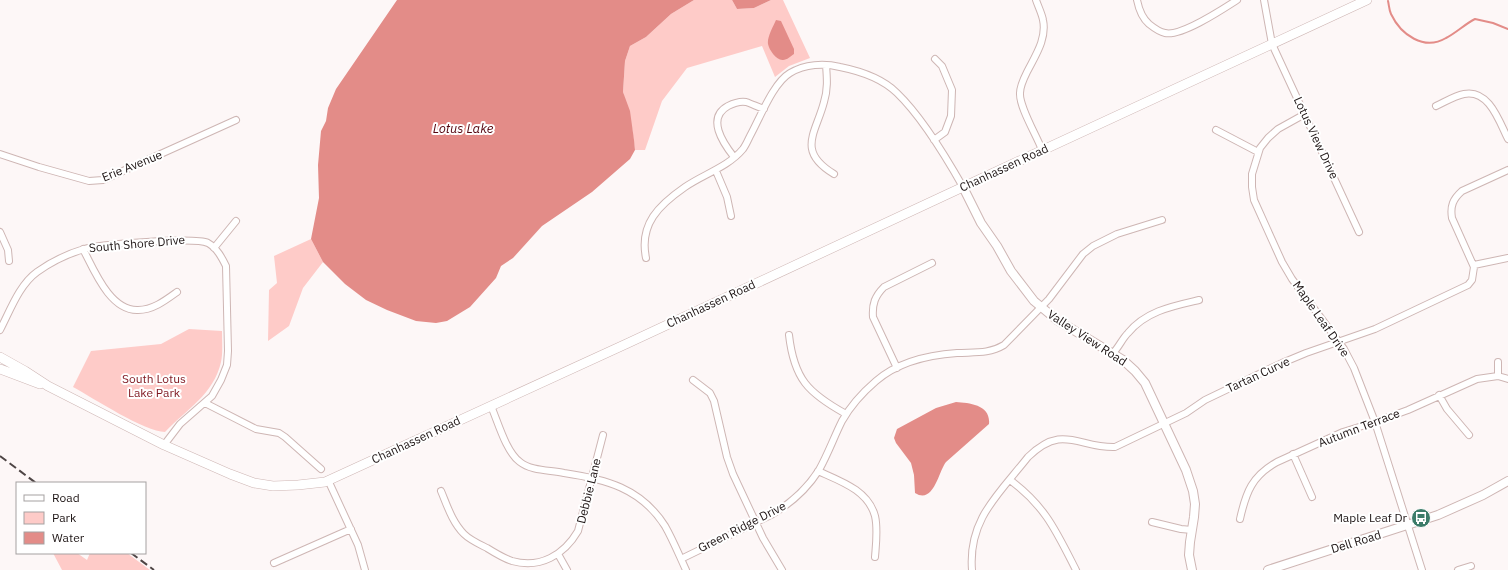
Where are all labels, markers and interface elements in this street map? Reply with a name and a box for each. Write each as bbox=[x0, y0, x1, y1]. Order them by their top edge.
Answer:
street label: Lotus View Drive bbox=[1291, 94, 1342, 182]
water label: Lotus Lake bbox=[433, 120, 494, 137]
street label: Chanhassen Road bbox=[957, 140, 1051, 195]
street label: Erie Avenue bbox=[99, 146, 165, 184]
street label: South Shore Drive bbox=[88, 232, 186, 255]
street label: Chanhassen Road bbox=[664, 276, 758, 331]
street label: Maple Leaf Drive bbox=[1290, 278, 1353, 360]
street label: Valley View Road bbox=[1045, 306, 1130, 369]
street label: Tartan Curve bbox=[1224, 353, 1292, 396]
park label: South Lotus Lake Park bbox=[122, 371, 186, 400]
street label: Autumn Terrace bbox=[1316, 405, 1402, 450]
street label: Chanhassen Road bbox=[369, 412, 463, 467]
street label: Debbie Lane bbox=[573, 456, 604, 525]
legend bbox=[16, 482, 146, 554]
text: Road bbox=[52, 490, 80, 505]
street label: Green Ridge Drive bbox=[695, 498, 789, 555]
bus stop icon: Maple Leaf Dr bbox=[1410, 507, 1432, 529]
text: Park bbox=[52, 510, 77, 525]
place label: Maple Leaf Dr bbox=[1333, 510, 1408, 525]
street label: Dell Road bbox=[1329, 527, 1383, 556]
text: Water bbox=[52, 530, 85, 545]

